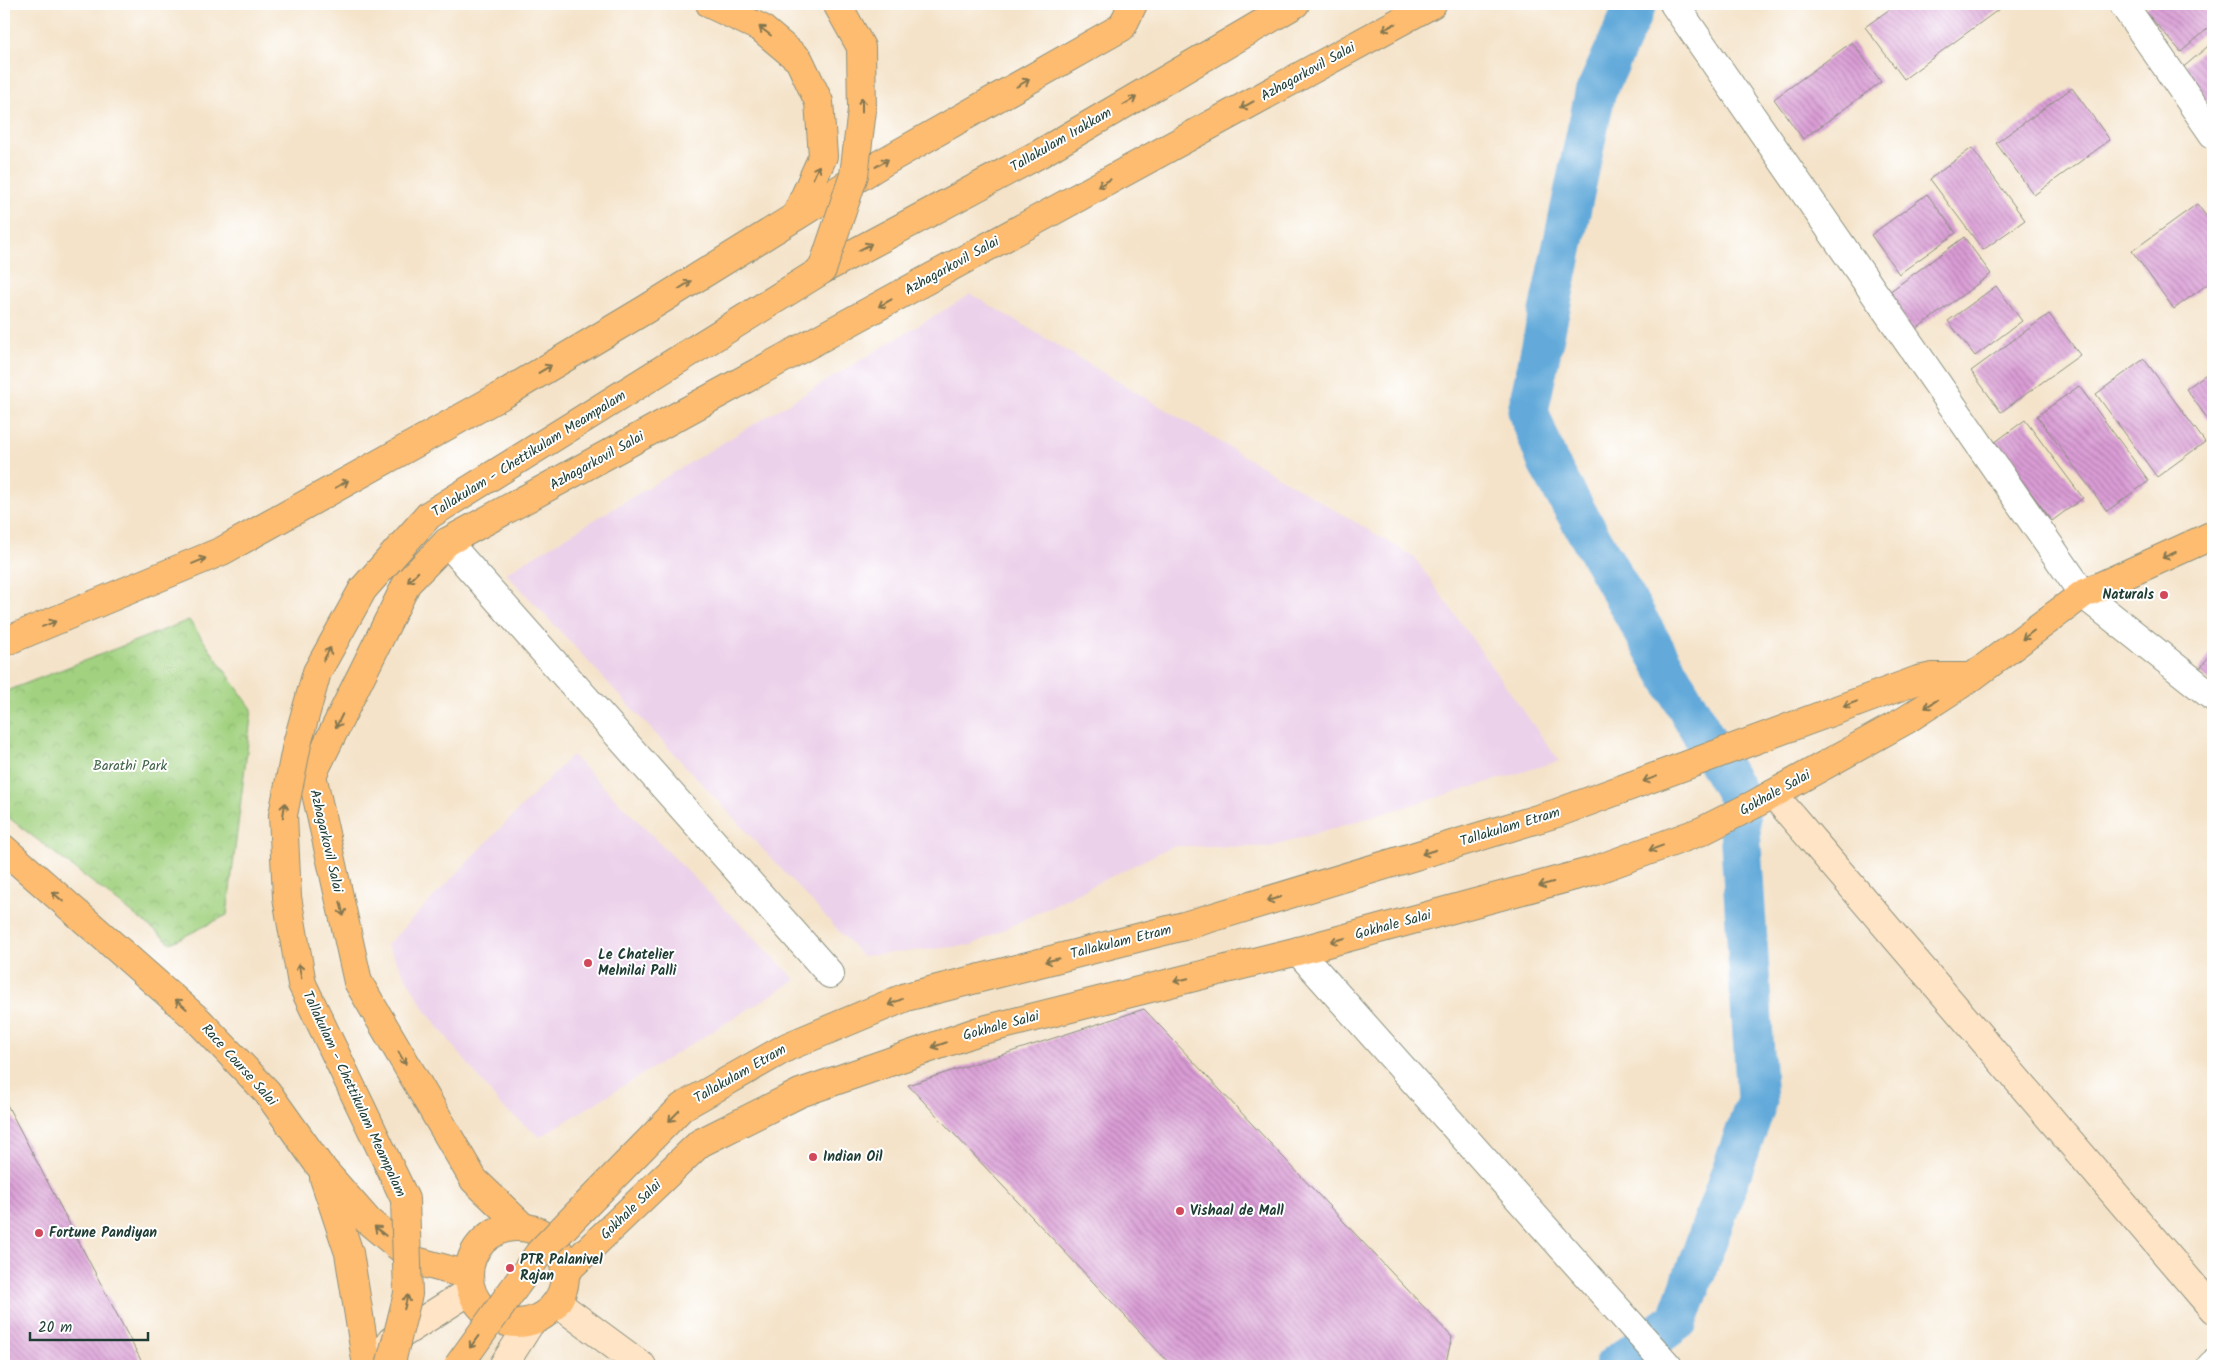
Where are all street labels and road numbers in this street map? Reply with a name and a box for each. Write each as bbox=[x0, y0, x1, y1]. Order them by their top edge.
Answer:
street label: Azhagarkovil Salai bbox=[1257, 37, 1360, 107]
street label: Tallakulam Irakkam bbox=[1006, 102, 1116, 178]
street label: Azhagarkovil Salai bbox=[901, 231, 1004, 301]
street label: Tallakulam - Chettikulam Meampalam bbox=[428, 385, 630, 523]
street label: Azhagarkovil Salai bbox=[546, 426, 649, 496]
street label: Gokhale Salai bbox=[1735, 764, 1815, 822]
street label: Azhagarkovil Salai bbox=[303, 787, 349, 895]
street label: Tallakulam Etram bbox=[1457, 801, 1563, 853]
street label: Gokhale Salai bbox=[1352, 904, 1434, 946]
street label: Tallakulam Etram bbox=[1068, 919, 1174, 965]
street label: Tallakulam - Chettikulam Meampalam bbox=[296, 987, 412, 1201]
street label: Gokhale Salai bbox=[960, 1005, 1042, 1047]
street label: Race Course Salai bbox=[196, 1019, 282, 1112]
street label: Tallakulam Etram bbox=[690, 1039, 790, 1109]
street label: Gokhale Salai bbox=[595, 1174, 667, 1245]

